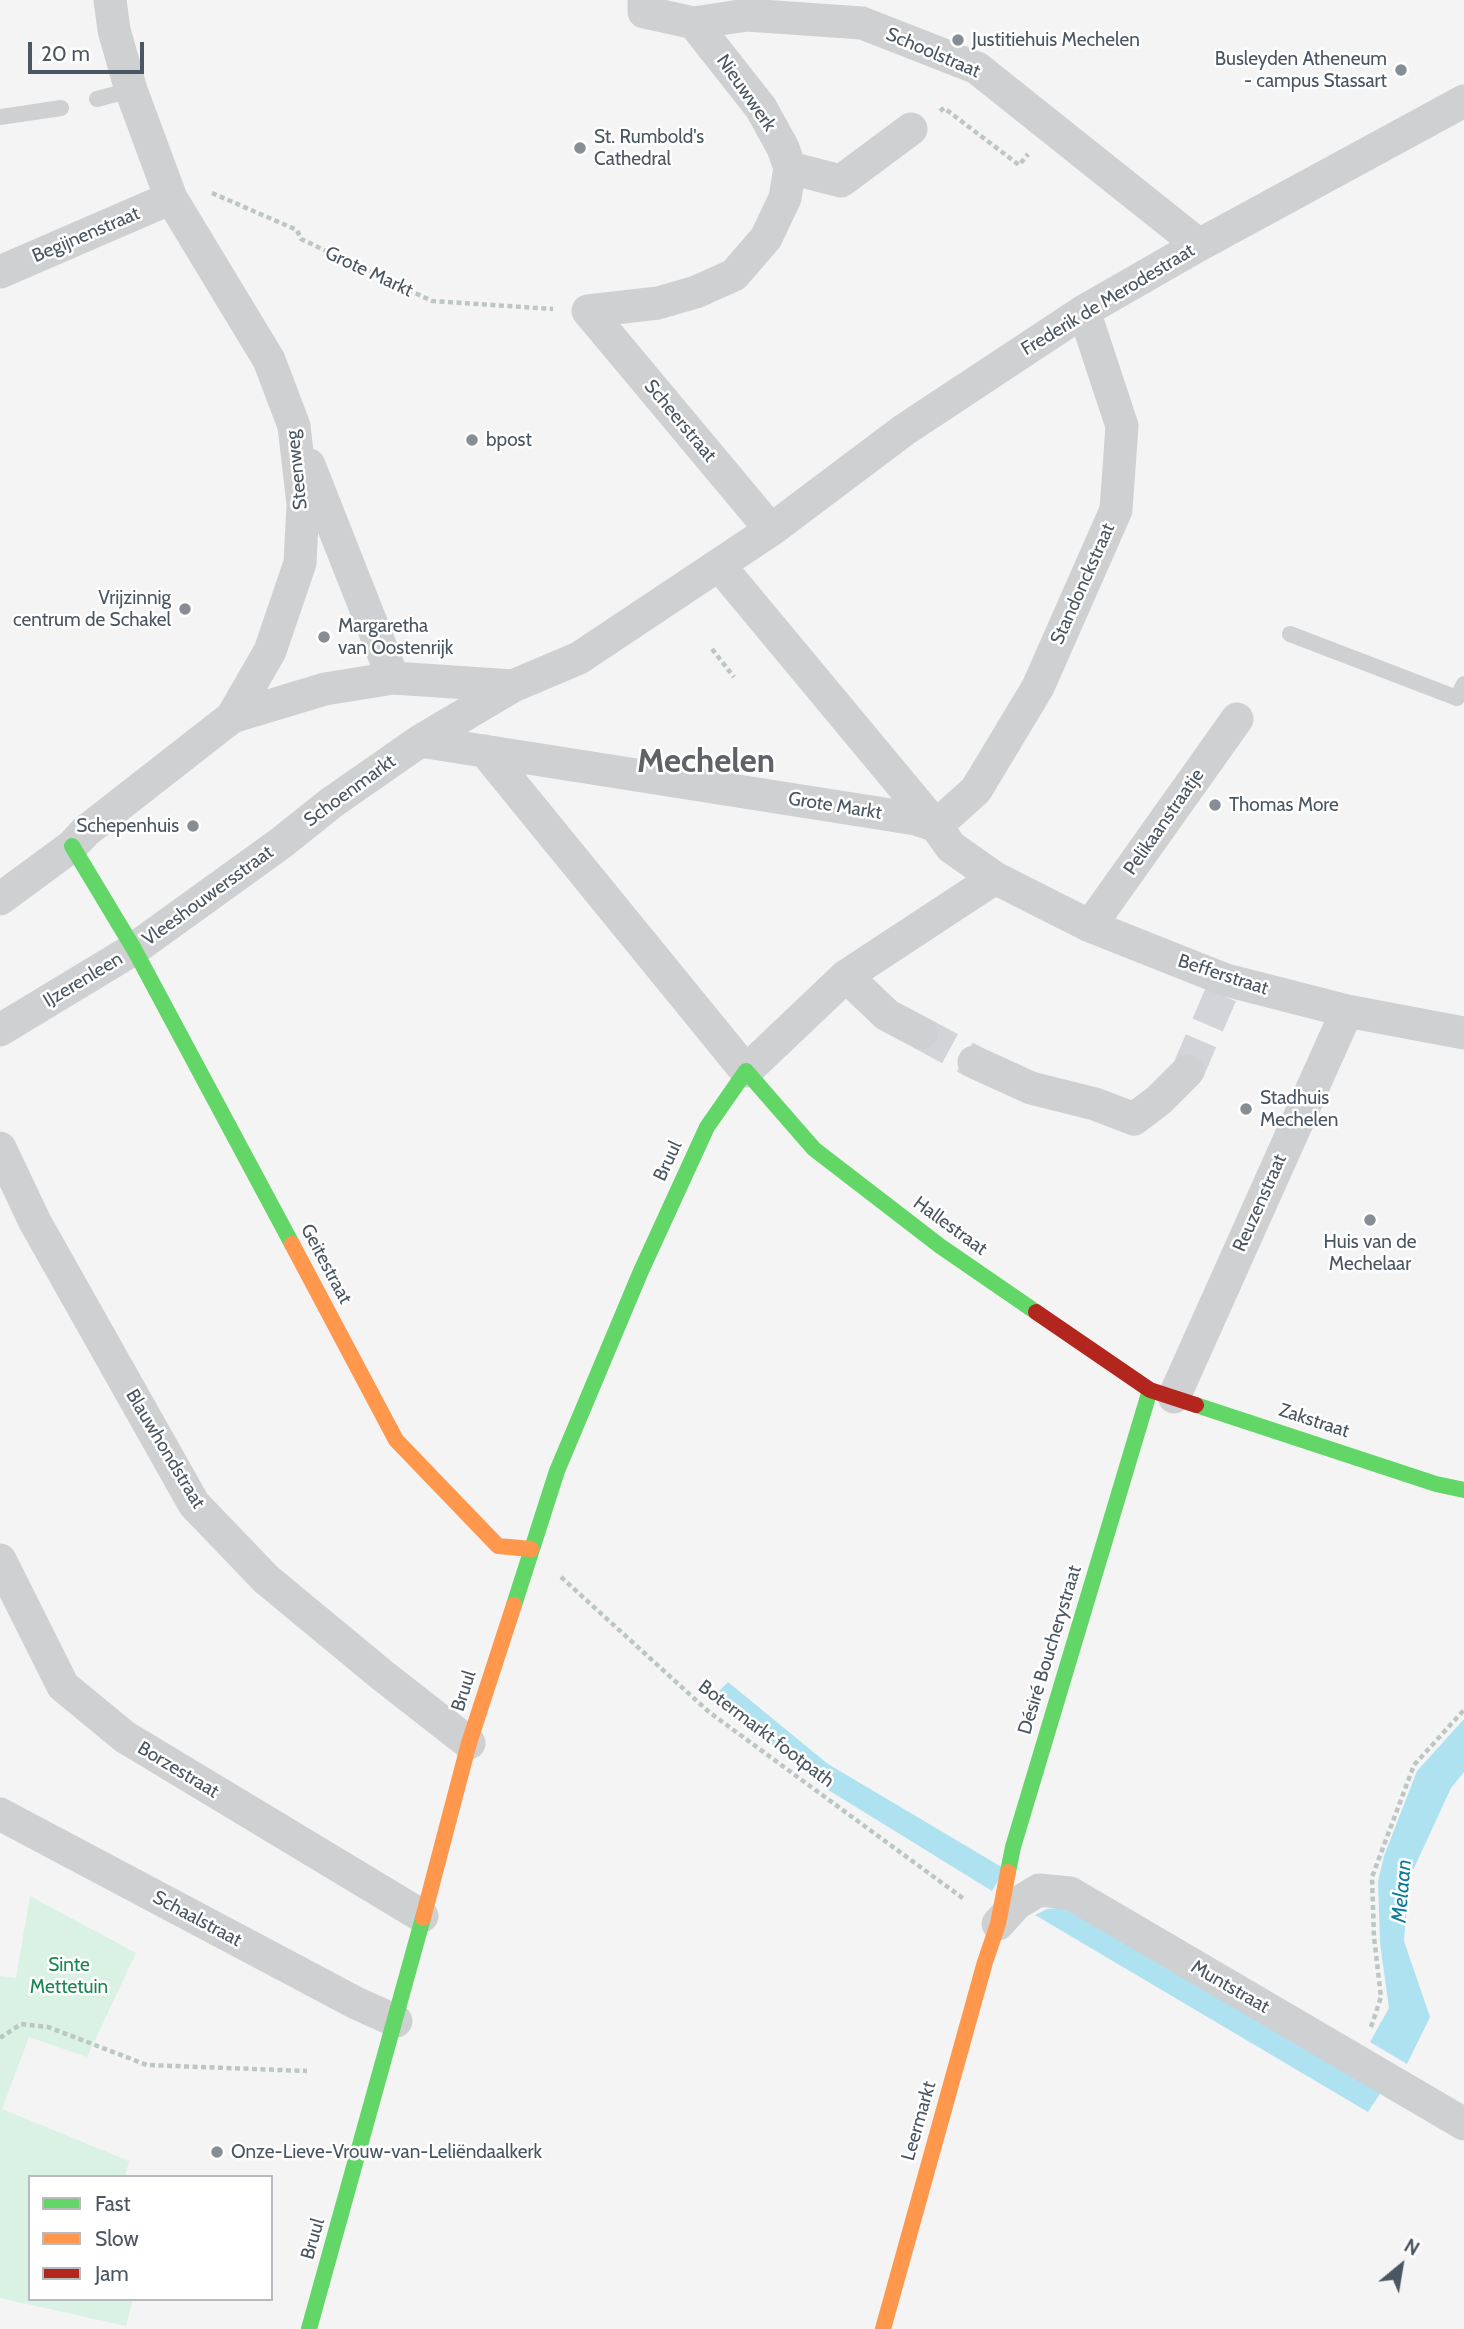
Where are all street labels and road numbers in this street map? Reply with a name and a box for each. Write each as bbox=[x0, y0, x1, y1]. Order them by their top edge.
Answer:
street label: Schoolstraat bbox=[883, 23, 983, 83]
street label: Nieuwwerk bbox=[711, 50, 781, 136]
street label: Begijnenstraat bbox=[29, 202, 143, 268]
street label: Frederik de Merodestraat bbox=[1017, 239, 1199, 361]
street label: Grote Markt bbox=[321, 242, 417, 302]
street label: Scheerstraat bbox=[639, 375, 721, 467]
street label: Steenweg bbox=[281, 429, 313, 511]
street label: Standonckstraat bbox=[1046, 520, 1120, 648]
street label: Schoenmarkt bbox=[300, 750, 400, 832]
street label: Pelikaanstraatje bbox=[1119, 764, 1209, 880]
street label: Grote Markt bbox=[787, 787, 883, 825]
street label: Vleeshouwersstraat bbox=[138, 841, 278, 951]
street label: IJzerenleen bbox=[39, 947, 127, 1013]
street label: Befferstraat bbox=[1175, 950, 1271, 1000]
street label: Bruul bbox=[649, 1137, 687, 1185]
street label: Reuzenstraat bbox=[1228, 1151, 1292, 1255]
street label: Hallestraat bbox=[909, 1192, 991, 1260]
street label: Geitestraat bbox=[295, 1220, 357, 1308]
street label: Blauwhondstraat bbox=[120, 1385, 210, 1513]
street label: Zakstraat bbox=[1276, 1399, 1352, 1443]
street label: Désiré Boucherystraat bbox=[1013, 1563, 1087, 1737]
street label: Bruul bbox=[447, 1668, 481, 1714]
street label: Botermarkt footpath bbox=[694, 1675, 838, 1793]
street label: Borzestraat bbox=[133, 1737, 223, 1803]
street label: Schaalstraat bbox=[149, 1886, 245, 1952]
street label: Muntstraat bbox=[1187, 1955, 1273, 2019]
street label: Leermarkt bbox=[897, 2079, 941, 2163]
street label: Bruul bbox=[296, 2216, 330, 2262]

